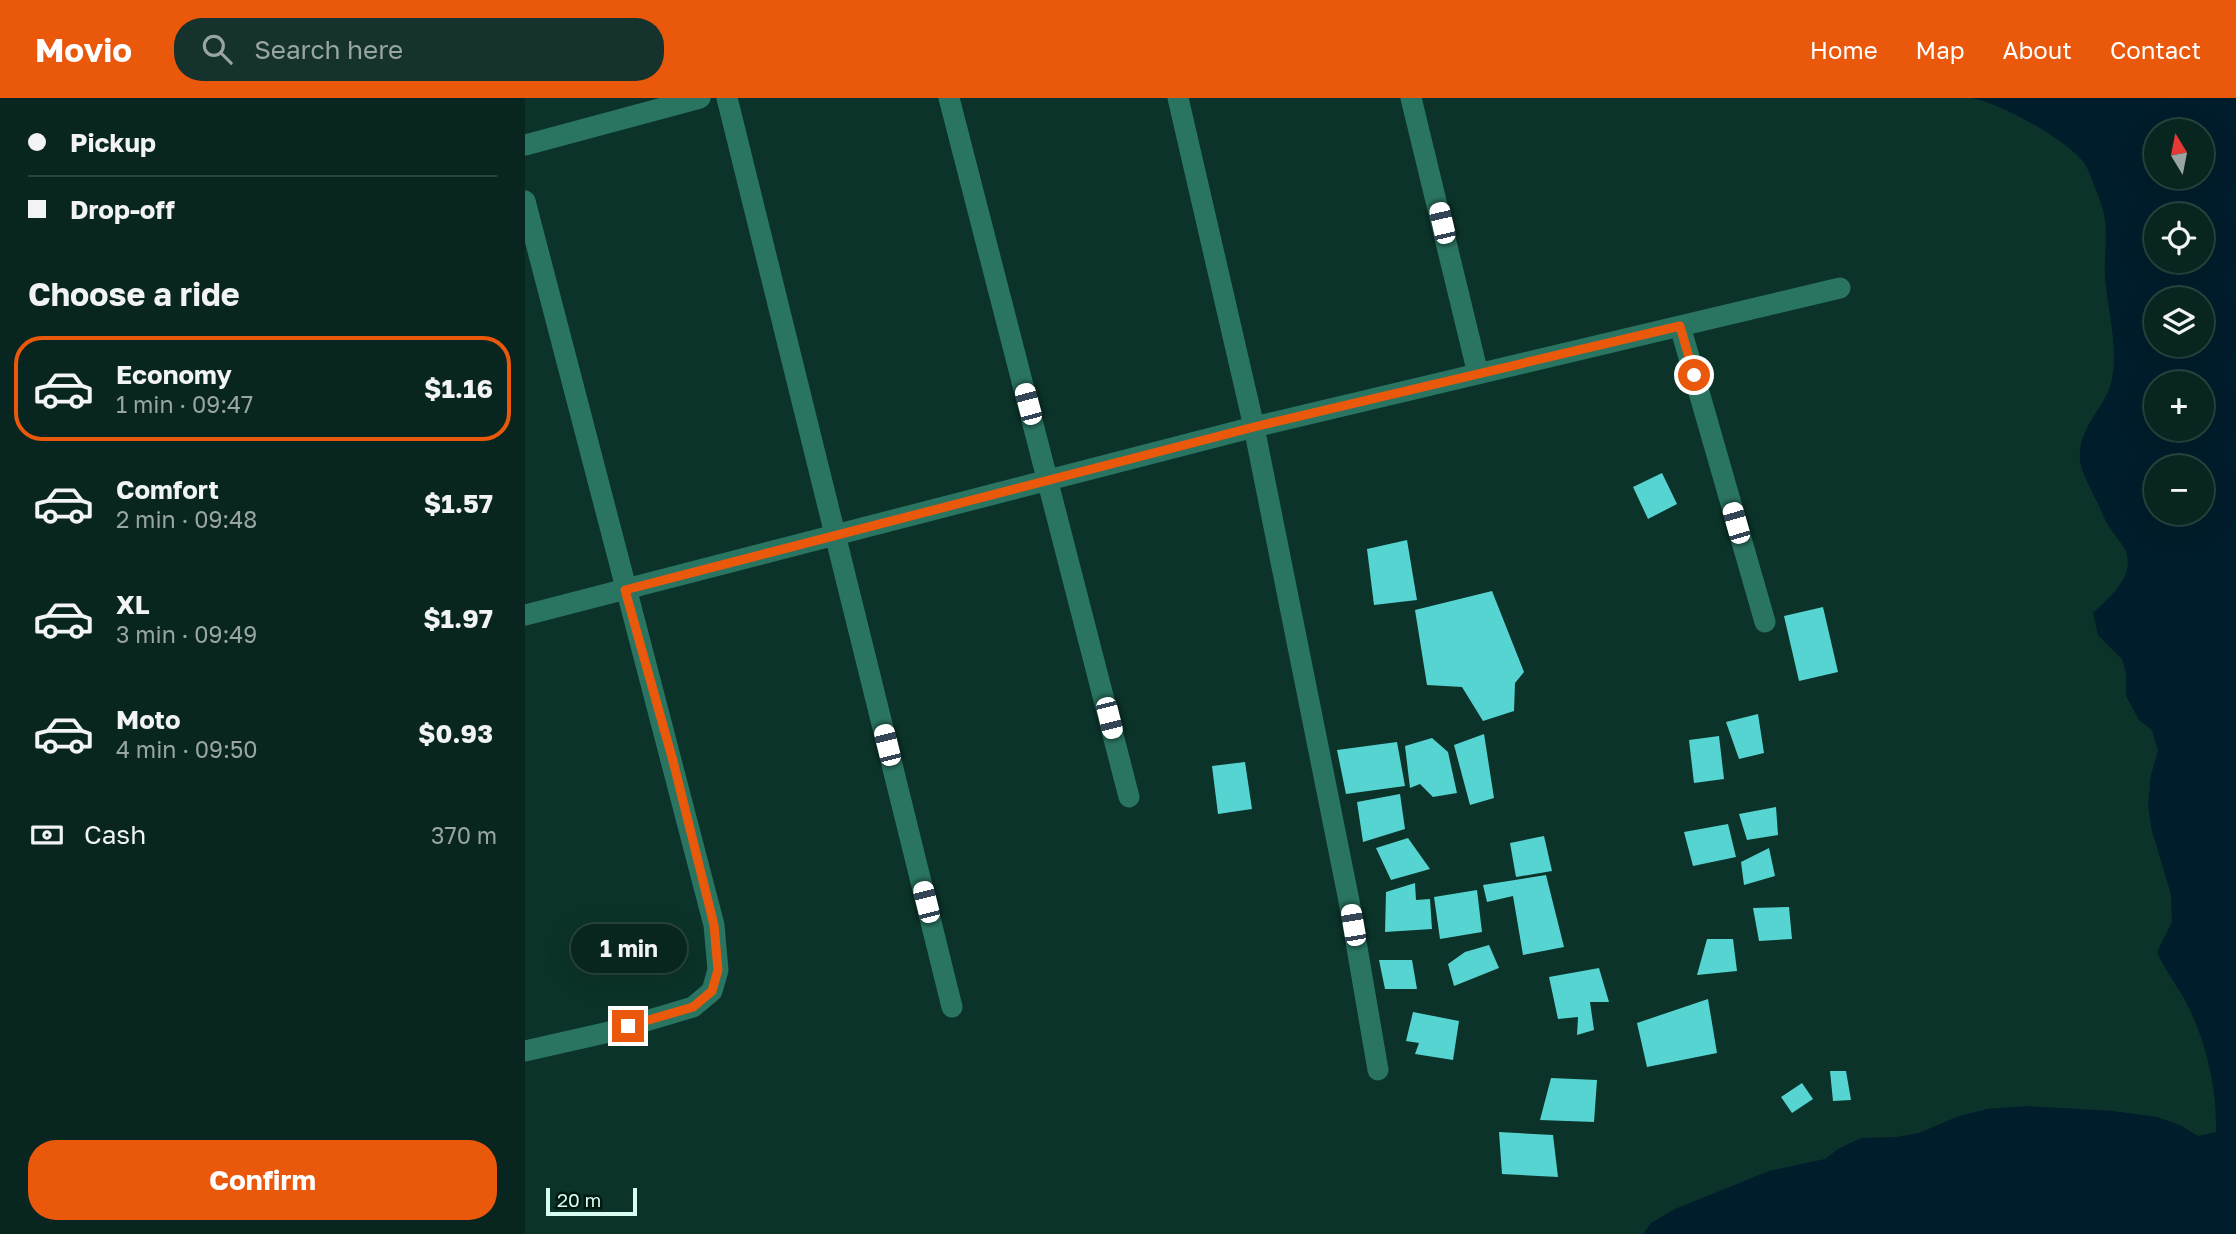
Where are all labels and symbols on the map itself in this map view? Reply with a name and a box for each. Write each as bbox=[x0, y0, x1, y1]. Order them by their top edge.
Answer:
north arrow bbox=[2144, 119, 2214, 189]
car bbox=[1428, 200, 1457, 246]
route start bbox=[1678, 359, 1710, 391]
car bbox=[1013, 381, 1044, 427]
car bbox=[1721, 500, 1752, 546]
car bbox=[1094, 695, 1125, 741]
car bbox=[872, 722, 903, 768]
car bbox=[911, 879, 942, 925]
car bbox=[1340, 902, 1367, 948]
callout: 1 min bbox=[570, 925, 686, 974]
route end bbox=[612, 1010, 644, 1042]
scale bar bbox=[546, 1185, 637, 1217]

